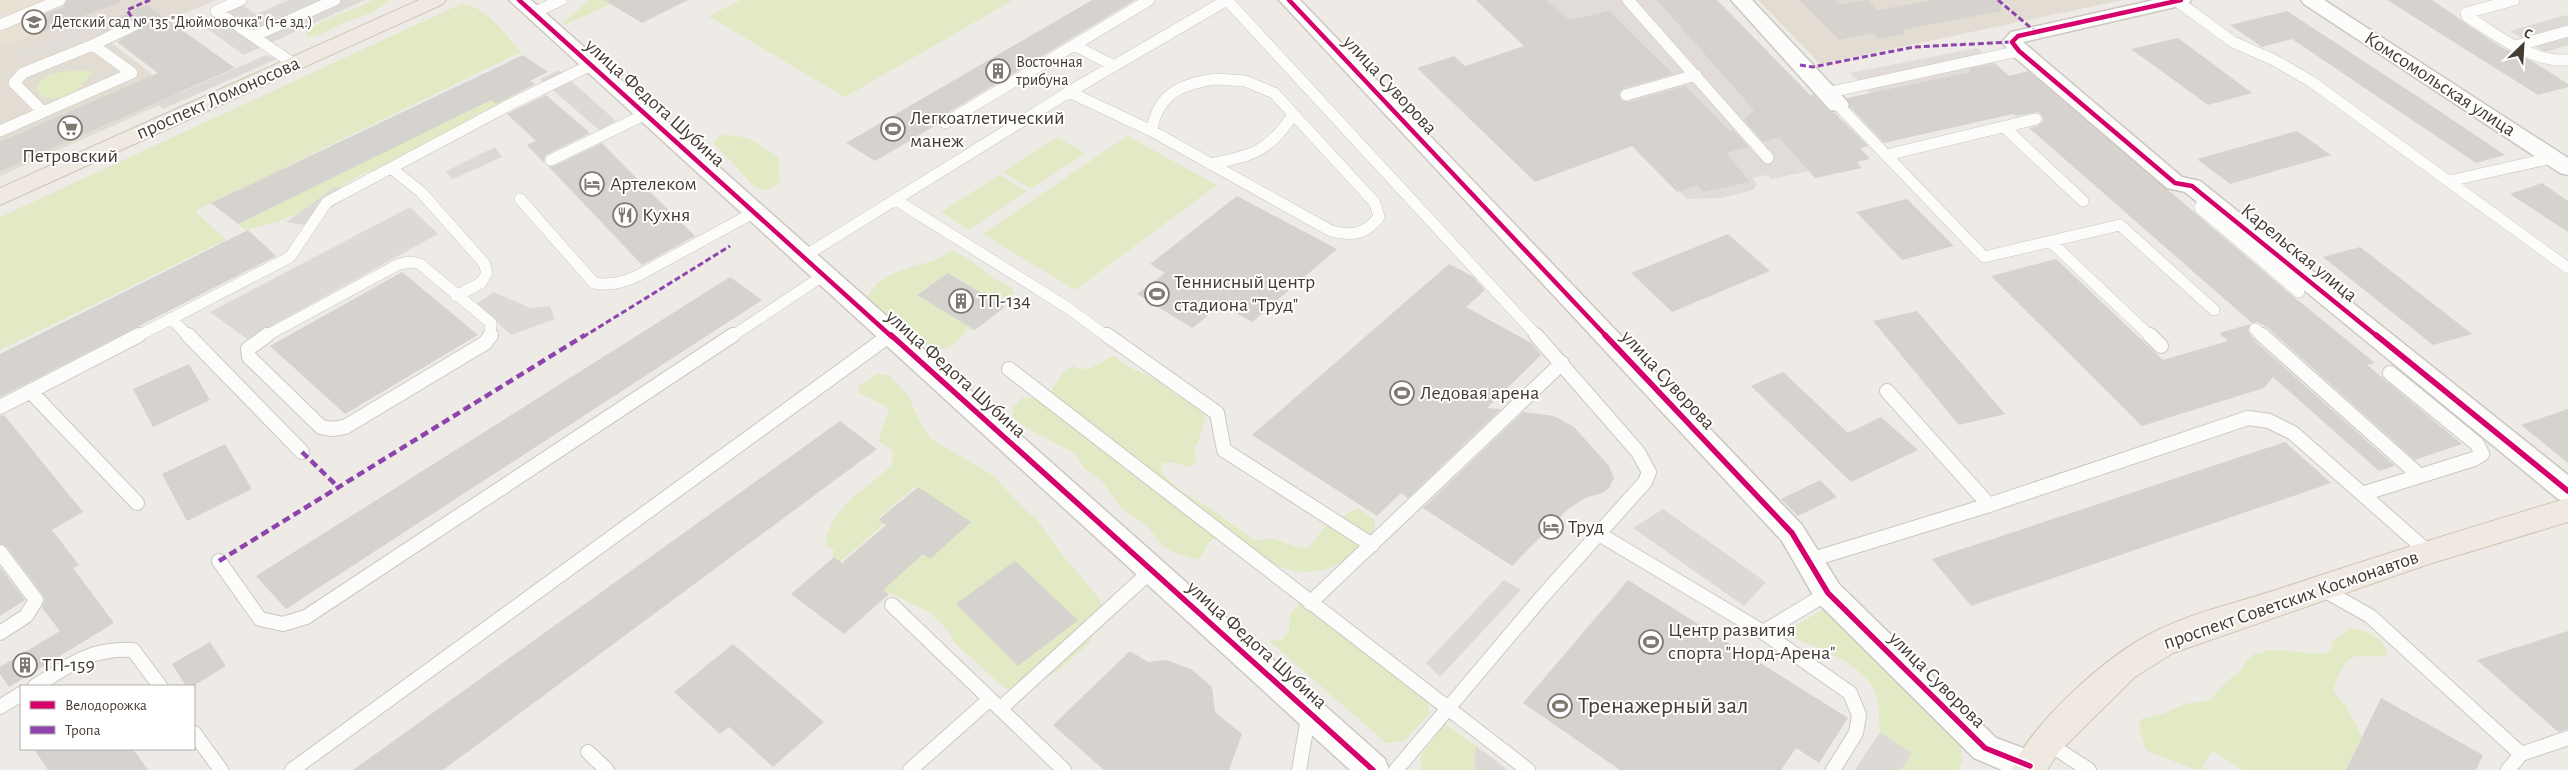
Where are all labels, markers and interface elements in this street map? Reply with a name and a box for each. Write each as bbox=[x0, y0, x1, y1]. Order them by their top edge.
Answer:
school or university icon: Детский сад № 135 "Дюймовочка" (1-е зд.) bbox=[21, 9, 47, 35]
place label: Детский сад № 135 "Дюймовочка" (1-е зд.) bbox=[52, 14, 313, 30]
north arrow bbox=[2498, 20, 2548, 70]
text: С bbox=[2522, 26, 2535, 42]
street label: Комсомольская улица bbox=[2361, 28, 2519, 140]
street label: улица Суворова bbox=[1339, 31, 1441, 138]
street label: улица Федота Шубина bbox=[580, 34, 729, 171]
street label: проспект Ломоносова bbox=[133, 53, 303, 143]
place label: Восточная трибуна bbox=[1015, 54, 1083, 89]
building icon: Восточная трибуна bbox=[985, 58, 1011, 84]
place label: Легкоатлетический манеж bbox=[910, 108, 1065, 151]
supermarket icon: Петровский bbox=[57, 115, 83, 141]
sports icon: Легкоатлетический манеж bbox=[880, 116, 906, 142]
place label: Петровский bbox=[22, 146, 118, 166]
hotel icon: Артелеком bbox=[579, 171, 605, 197]
place label: Артелеком bbox=[610, 174, 697, 194]
street label: Карельская улица bbox=[2237, 200, 2361, 306]
restaurant icon: Кухня bbox=[612, 202, 638, 228]
place label: Кухня bbox=[642, 205, 690, 225]
place label: Теннисный центр стадиона "Труд" bbox=[1174, 272, 1315, 315]
sports icon: Теннисный центр стадиона "Труд" bbox=[1144, 281, 1170, 307]
building icon: ТП-134 bbox=[948, 288, 974, 314]
place label: ТП-134 bbox=[978, 291, 1031, 311]
street label: улица Федота Шубина bbox=[881, 305, 1030, 442]
street label: улица Суворова bbox=[1617, 326, 1719, 433]
sports icon: Ледовая арена bbox=[1389, 380, 1415, 406]
place label: Ледовая арена bbox=[1420, 383, 1539, 403]
hotel icon: Труд bbox=[1538, 514, 1564, 540]
place label: Труд bbox=[1568, 517, 1604, 537]
street label: проспект Советских Космонавтов bbox=[2161, 547, 2421, 653]
street label: улица Федота Шубина bbox=[1182, 576, 1331, 713]
place label: Центр развития спорта "Норд-Арена" bbox=[1668, 620, 1836, 663]
street label: улица Суворова bbox=[1884, 627, 1989, 732]
sports icon: Центр развития спорта "Норд-Арена" bbox=[1638, 629, 1664, 655]
building icon: ТП-159 bbox=[12, 652, 38, 678]
place label: ТП-159 bbox=[42, 655, 95, 675]
legend bbox=[20, 685, 195, 750]
sports icon: Тренажерный зал bbox=[1547, 693, 1573, 719]
place label: Тренажерный зал bbox=[1578, 694, 1748, 718]
text: Велодорожка bbox=[65, 698, 147, 713]
text: Тропа bbox=[65, 723, 101, 738]

